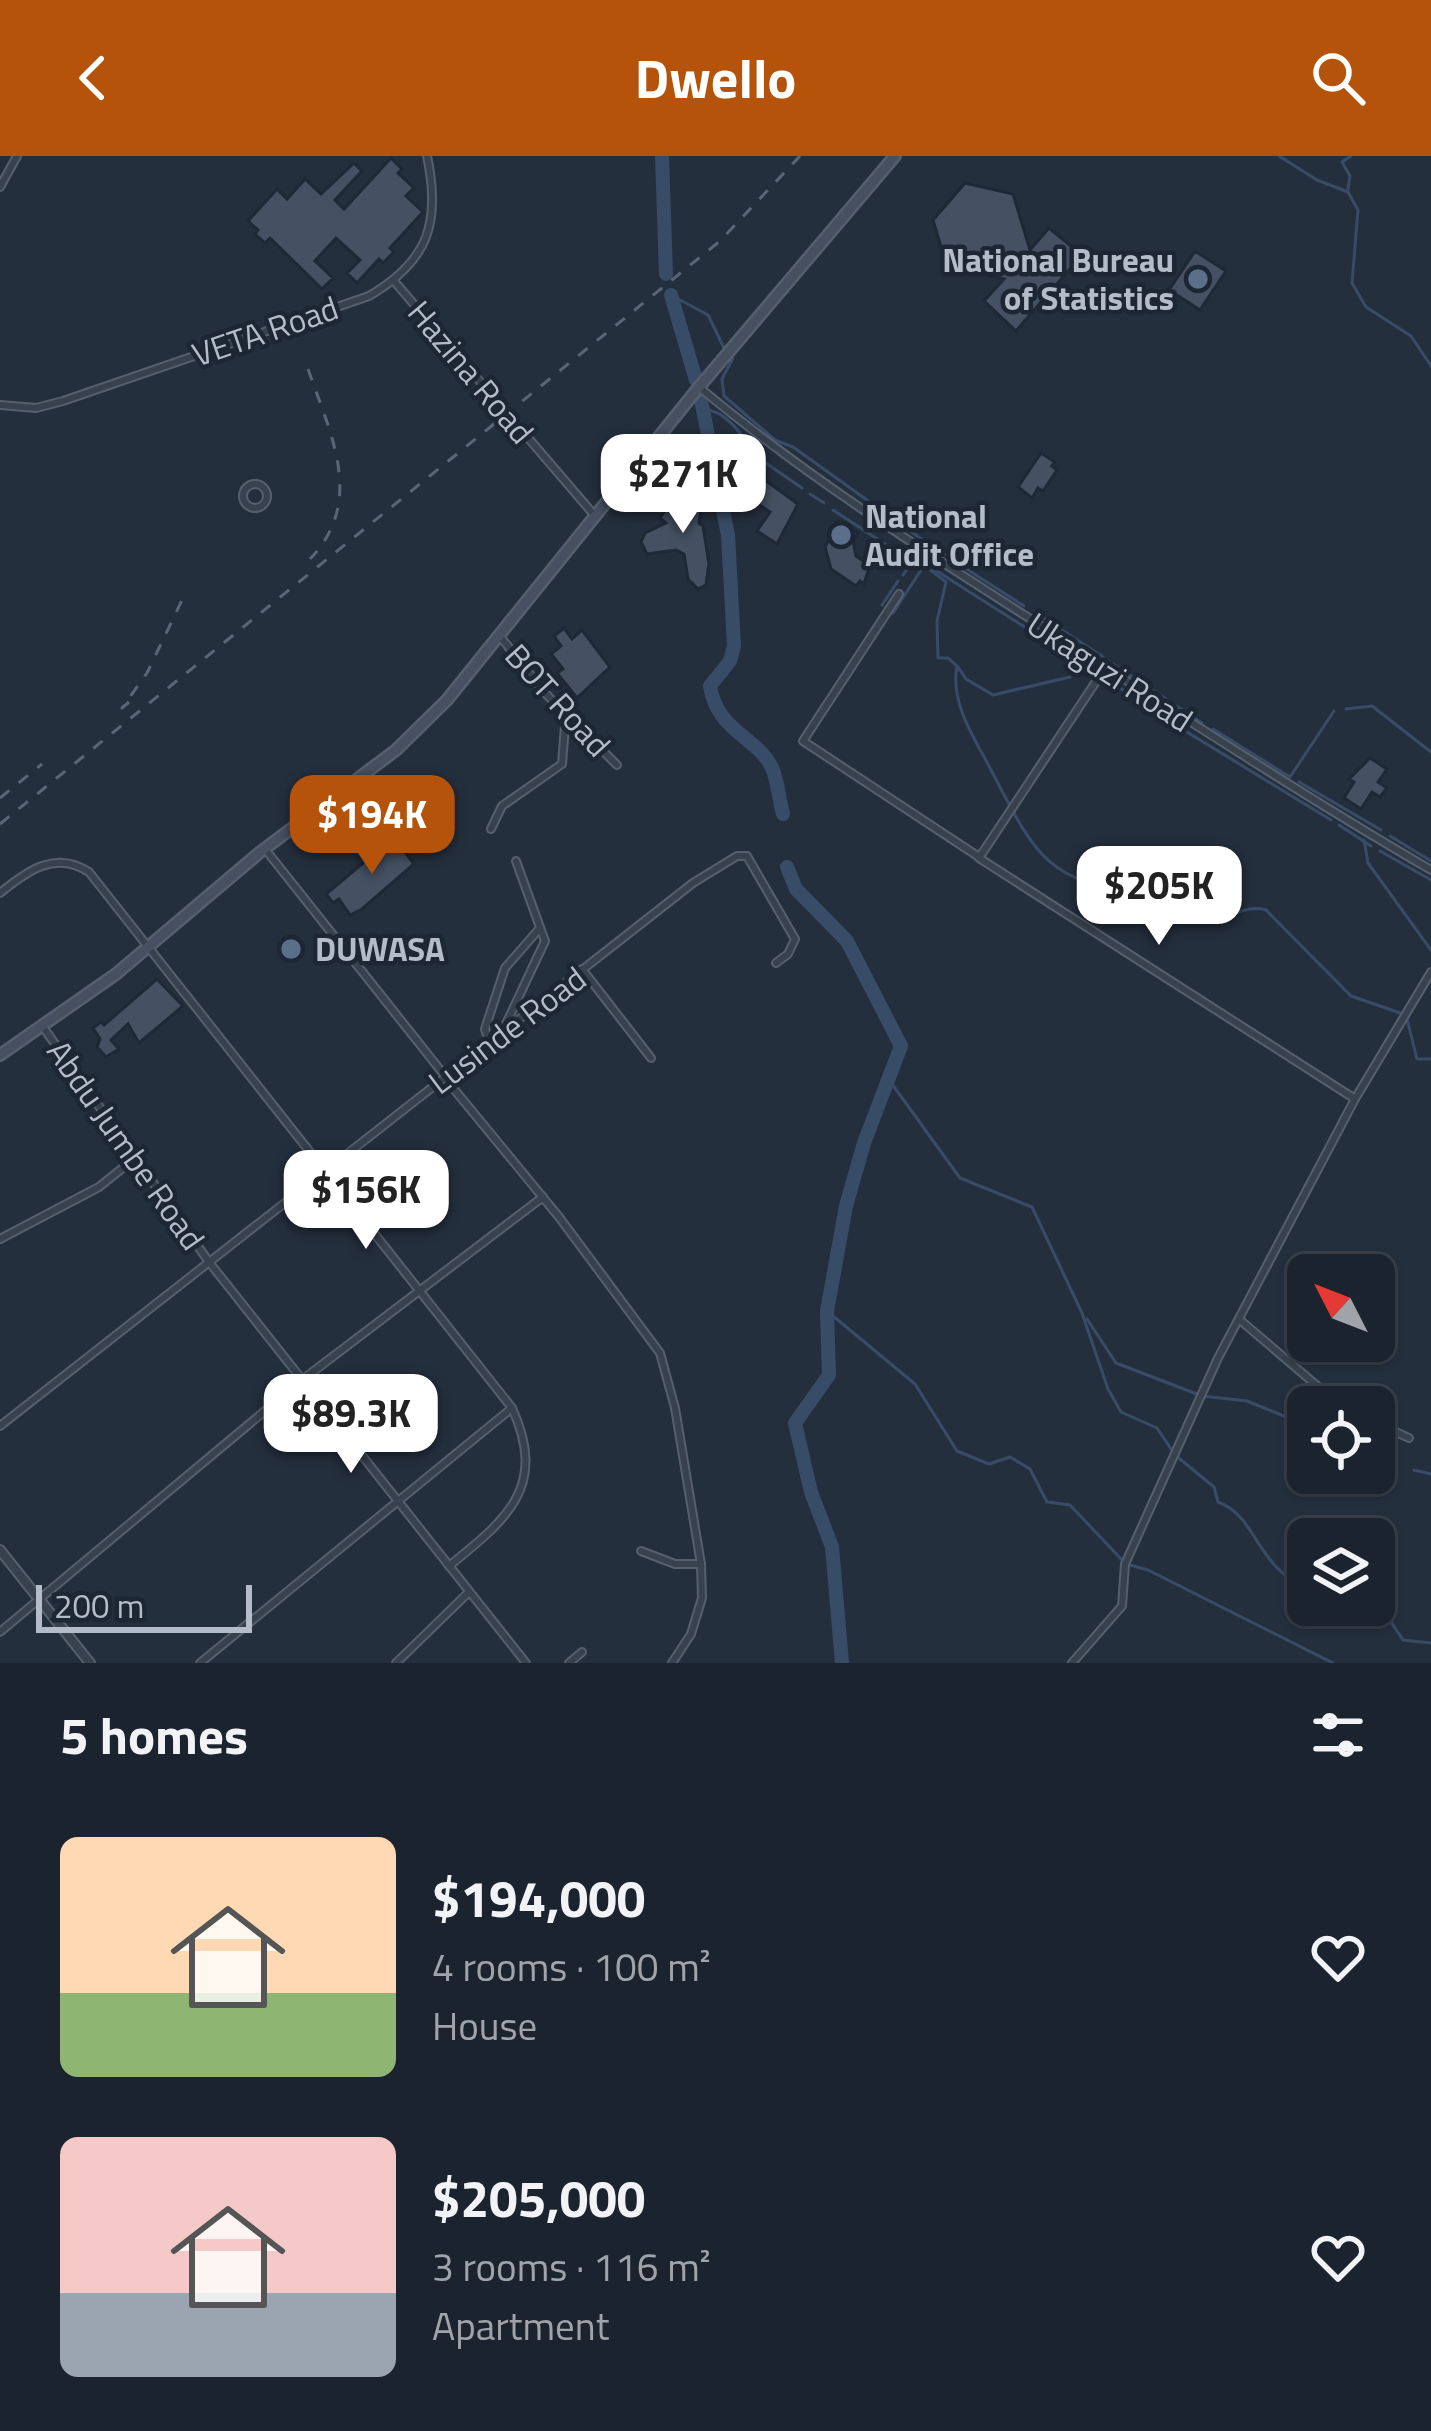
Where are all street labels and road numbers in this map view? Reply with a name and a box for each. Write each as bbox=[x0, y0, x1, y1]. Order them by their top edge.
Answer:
street label: VETA Road bbox=[185, 283, 345, 379]
street label: Hazina Road bbox=[396, 289, 546, 455]
street label: Ukaguzi Road bbox=[1017, 600, 1203, 744]
street label: BOT Road bbox=[493, 632, 623, 768]
street label: Lusinde Road bbox=[418, 954, 596, 1106]
street label: Abdu Jumbe Road bbox=[35, 1030, 217, 1260]

